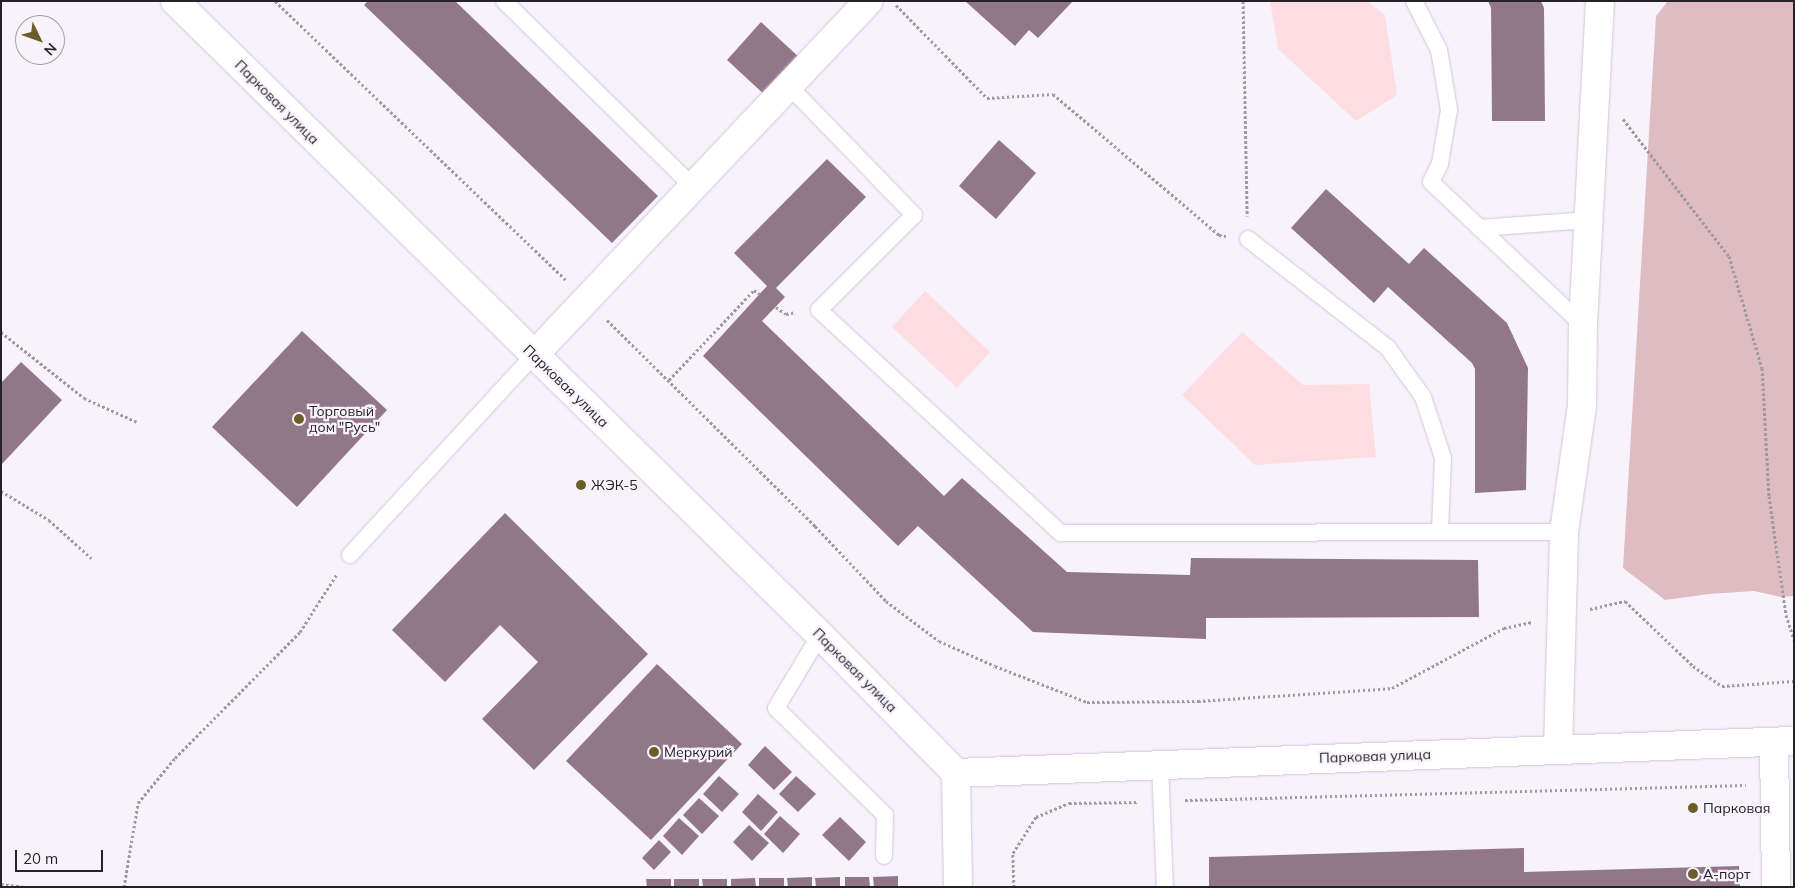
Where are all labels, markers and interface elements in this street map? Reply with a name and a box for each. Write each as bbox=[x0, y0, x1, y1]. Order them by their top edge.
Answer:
north arrow bbox=[15, 15, 65, 65]
text: N bbox=[40, 39, 61, 59]
street label: Парковая улица bbox=[231, 56, 323, 148]
street label: Парковая улица bbox=[520, 341, 612, 431]
place label: Торговый дом "Русь" bbox=[309, 403, 380, 436]
marker: Торговый дом "Русь" bbox=[293, 413, 305, 425]
place label: ЖЭК-5 bbox=[591, 477, 638, 493]
marker: ЖЭК-5 bbox=[575, 479, 587, 491]
street label: Парковая улица bbox=[809, 624, 901, 716]
place label: Меркурий bbox=[664, 744, 733, 760]
marker: Меркурий bbox=[648, 746, 660, 758]
street label: Парковая улица bbox=[1319, 746, 1431, 766]
place label: Парковая bbox=[1703, 800, 1770, 816]
marker: Парковая bbox=[1687, 802, 1699, 814]
scale bar bbox=[18, 840, 105, 872]
text: 20 m bbox=[23, 849, 58, 868]
place label: А-порт bbox=[1703, 866, 1750, 882]
marker: А-порт bbox=[1687, 868, 1699, 880]

